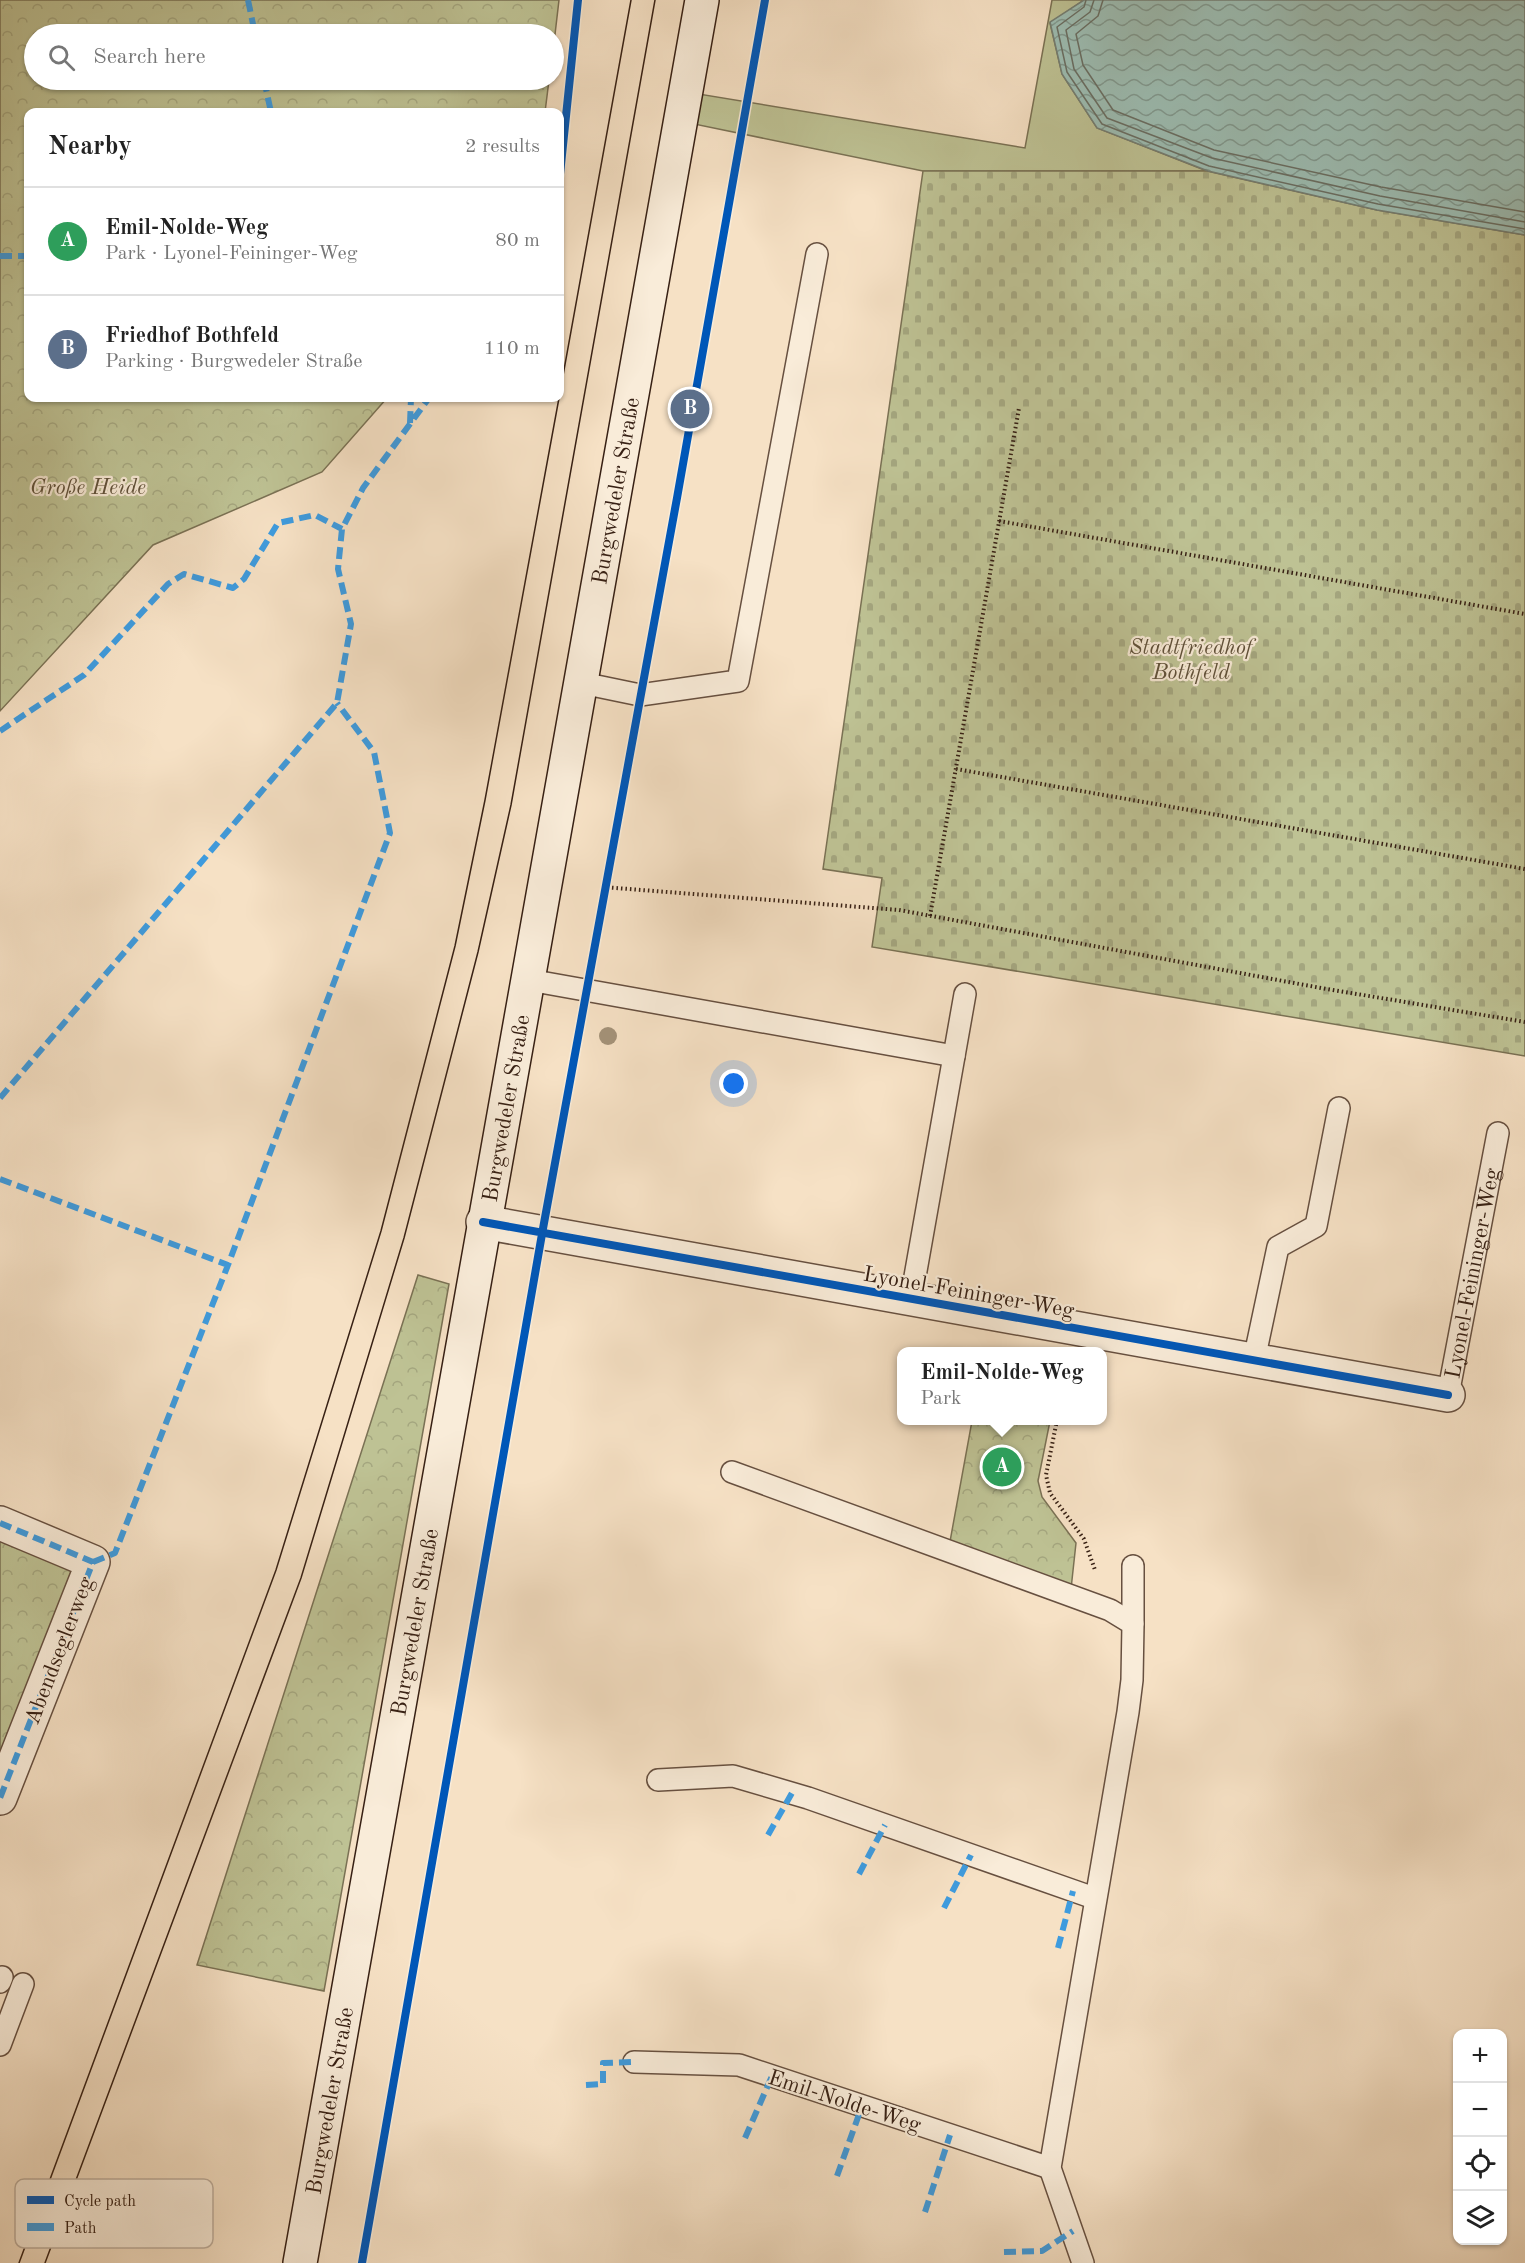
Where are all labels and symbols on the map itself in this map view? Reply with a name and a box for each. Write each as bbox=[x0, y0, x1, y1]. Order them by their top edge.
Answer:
pin: B bbox=[670, 386, 710, 432]
street label: Burgwedeler Straße bbox=[589, 396, 644, 586]
park label: Große Heide bbox=[30, 477, 146, 499]
park label: Stadtfriedhof Bothfeld bbox=[1129, 637, 1257, 684]
street label: Burgwedeler Straße bbox=[480, 1013, 535, 1204]
your location bbox=[719, 1069, 748, 1098]
street label: Lyonel-Feininger-Weg bbox=[1442, 1166, 1504, 1381]
street label: Lyonel-Feininger-Weg bbox=[861, 1264, 1076, 1322]
pin: A bbox=[982, 1444, 1022, 1490]
street label: Burgwedeler Straße bbox=[388, 1527, 443, 1718]
street label: Abendseglerweg bbox=[22, 1574, 98, 1728]
street label: Burgwedeler Straße bbox=[303, 2006, 358, 2196]
street label: Emil-Nolde-Weg bbox=[765, 2067, 924, 2137]
legend bbox=[15, 2179, 213, 2248]
text: Cycle path bbox=[64, 2194, 136, 2210]
text: Path bbox=[64, 2221, 97, 2237]

